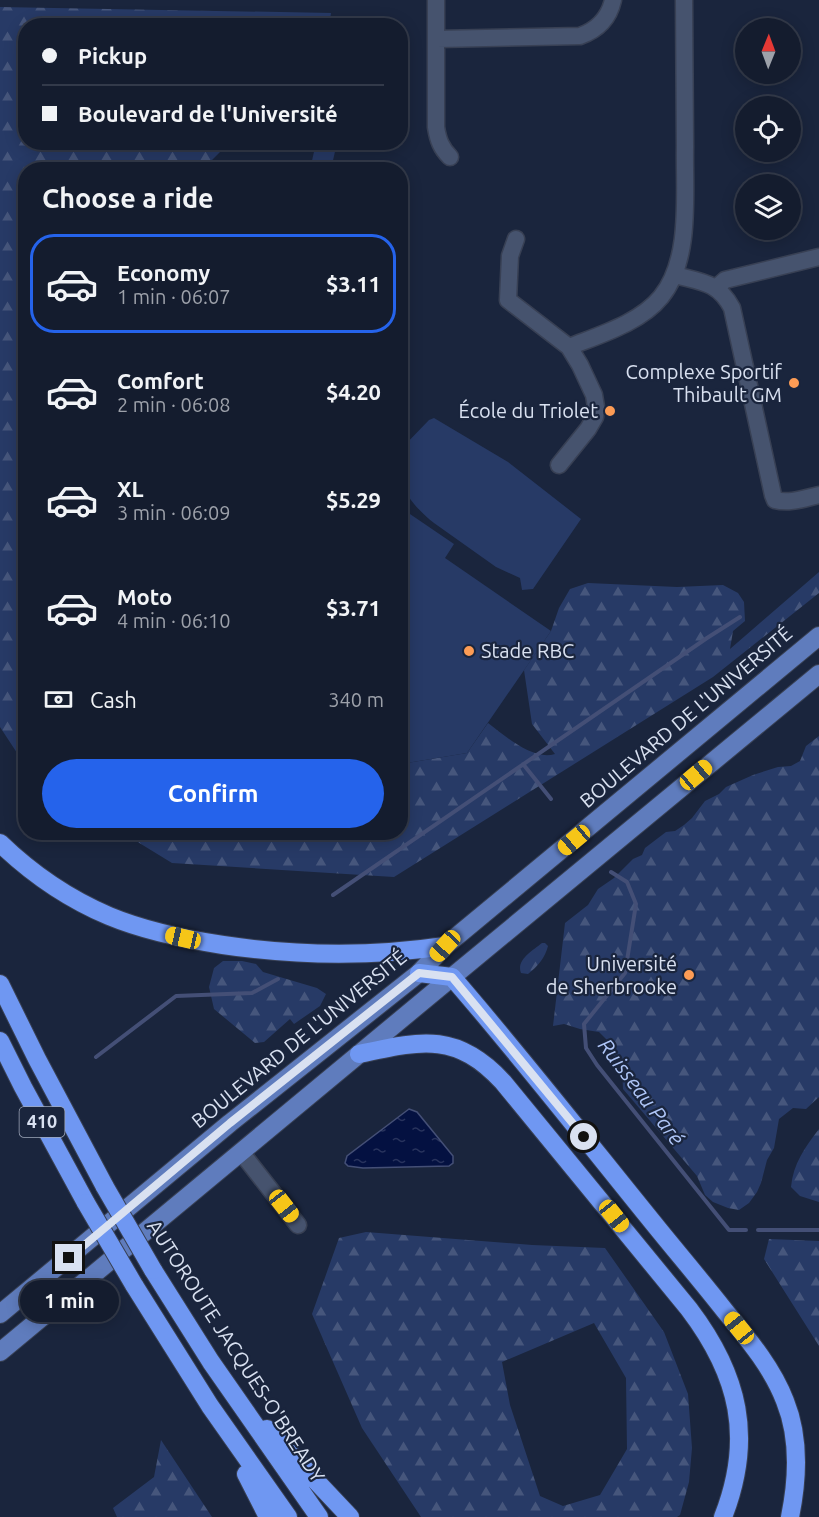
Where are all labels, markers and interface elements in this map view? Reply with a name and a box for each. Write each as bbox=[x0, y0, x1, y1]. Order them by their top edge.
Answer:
north arrow bbox=[735, 18, 801, 84]
map controls bbox=[735, 18, 801, 240]
text: Pickup bbox=[78, 43, 147, 68]
button: locate bbox=[735, 96, 801, 162]
text: Boulevard de l'Université bbox=[78, 101, 338, 126]
button: layers bbox=[735, 174, 801, 240]
text: Choose a ride bbox=[42, 183, 214, 213]
icon: car bbox=[45, 257, 99, 311]
text: Economy bbox=[117, 260, 210, 285]
text: $3.11 bbox=[326, 271, 381, 296]
text: 1 min · 06:07 bbox=[117, 285, 231, 308]
place label: Complexe Sportif Thibault GM bbox=[626, 360, 782, 406]
icon: car bbox=[45, 365, 99, 419]
text: Comfort bbox=[117, 368, 204, 393]
marker: Complexe Sportif Thibault GM bbox=[787, 376, 801, 390]
text: $4.20 bbox=[326, 379, 381, 404]
text: 2 min · 06:08 bbox=[117, 393, 231, 416]
place label: École du Triolet bbox=[459, 399, 598, 422]
marker: École du Triolet bbox=[603, 404, 617, 418]
icon: car bbox=[45, 473, 99, 527]
text: XL bbox=[117, 476, 144, 501]
text: $5.29 bbox=[326, 487, 381, 512]
text: 3 min · 06:09 bbox=[117, 501, 231, 524]
icon: car bbox=[45, 581, 99, 635]
text: Moto bbox=[117, 584, 172, 609]
text: $3.71 bbox=[326, 595, 381, 620]
text: 4 min · 06:10 bbox=[117, 609, 231, 632]
street label: BOULEVARD DE L'UNIVERSITÉ bbox=[575, 621, 796, 812]
place label: Stade RBC bbox=[481, 639, 574, 662]
marker: Stade RBC bbox=[462, 644, 476, 658]
icon: cash bbox=[42, 683, 75, 716]
text: Cash bbox=[90, 687, 137, 712]
text: 340 m bbox=[328, 688, 384, 711]
car bbox=[676, 757, 716, 793]
button: Confirm bbox=[42, 759, 384, 828]
car bbox=[554, 822, 594, 858]
car bbox=[163, 925, 203, 951]
car bbox=[426, 927, 464, 965]
street label: BOULEVARD DE L'UNIVERSITÉ bbox=[187, 945, 411, 1132]
place label: Université de Sherbrooke bbox=[546, 952, 677, 998]
marker: Université de Sherbrooke bbox=[682, 968, 696, 982]
water label: Ruisseau Paré bbox=[594, 1033, 690, 1150]
road number: 410 bbox=[20, 1107, 64, 1137]
route start bbox=[570, 1123, 597, 1150]
car bbox=[266, 1186, 302, 1226]
car bbox=[596, 1196, 632, 1236]
street label: AUTOROUTE JACQUES-O'BREADY bbox=[143, 1215, 330, 1486]
route end bbox=[55, 1244, 82, 1271]
callout: 1 min bbox=[20, 1279, 118, 1321]
text: 1 min bbox=[44, 1289, 95, 1312]
car bbox=[721, 1308, 757, 1348]

